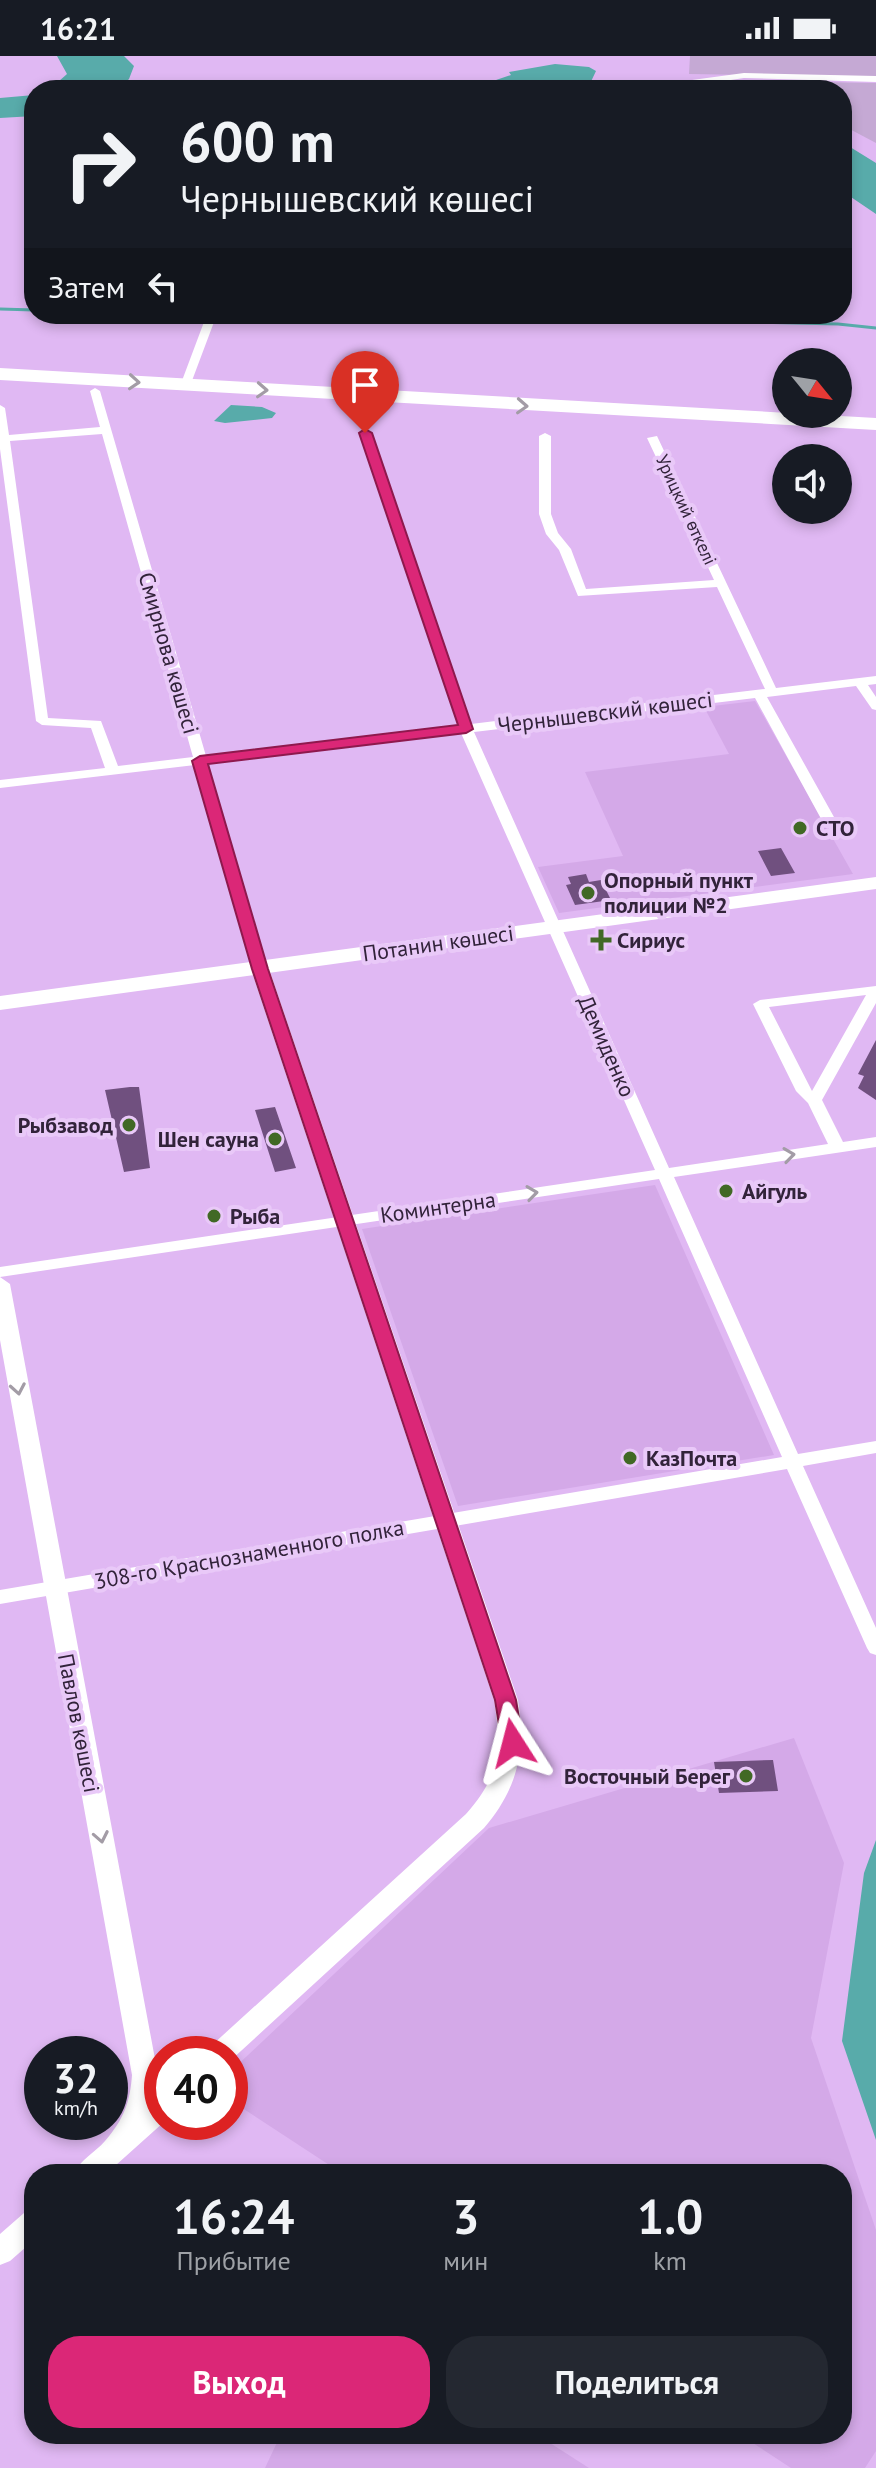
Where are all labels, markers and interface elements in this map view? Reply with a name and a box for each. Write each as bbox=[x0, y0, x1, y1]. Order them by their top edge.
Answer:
text: 16:21 bbox=[40, 9, 116, 48]
text: 600 m bbox=[180, 105, 335, 177]
icon: right bbox=[48, 112, 152, 216]
text: Чернышевский көшесі bbox=[180, 175, 534, 222]
icon: left bbox=[141, 264, 185, 308]
text: Затем bbox=[48, 267, 125, 306]
north arrow bbox=[772, 348, 852, 428]
map controls bbox=[772, 348, 852, 524]
pin bbox=[331, 351, 399, 433]
icon: arrive bbox=[343, 363, 387, 407]
one-way arrow bbox=[128, 374, 141, 391]
one-way arrow bbox=[256, 381, 269, 398]
one-way arrow bbox=[516, 397, 529, 414]
button: sound bbox=[772, 444, 852, 524]
street label: Урицкий өткелі bbox=[651, 451, 722, 569]
street label: Смирнова көшесі bbox=[133, 569, 205, 737]
street label: Чернышевский көшесі bbox=[496, 685, 714, 739]
place label: СТО bbox=[816, 814, 855, 842]
marker: СТО bbox=[791, 819, 809, 837]
place label: Опорный пункт полиции №2 bbox=[604, 866, 754, 919]
marker: Опорный пункт полиции №2 bbox=[579, 884, 597, 902]
street label: Потанин көшесі bbox=[361, 919, 515, 967]
place label: Сириус bbox=[617, 926, 686, 954]
marker: Сириус bbox=[592, 931, 610, 949]
street label: Демиденко bbox=[572, 991, 642, 1101]
place label: Рыбзавод bbox=[18, 1111, 113, 1139]
marker: Рыбзавод bbox=[120, 1116, 138, 1134]
place label: Шен сауна bbox=[158, 1125, 259, 1153]
marker: Шен сауна bbox=[266, 1130, 284, 1148]
one-way arrow bbox=[782, 1147, 796, 1164]
place label: Айгуль bbox=[742, 1177, 807, 1205]
marker: Айгуль bbox=[717, 1182, 735, 1200]
street label: Коминтерна bbox=[379, 1185, 497, 1229]
one-way arrow bbox=[525, 1185, 539, 1202]
place label: Рыба bbox=[230, 1202, 280, 1230]
marker: Рыба bbox=[205, 1207, 223, 1225]
one-way arrow bbox=[9, 1382, 26, 1396]
place label: КазПочта bbox=[646, 1444, 737, 1472]
marker: КазПочта bbox=[621, 1449, 639, 1467]
street label: 308-го Краснознаменного полка bbox=[92, 1513, 406, 1595]
street label: Павлов көшесі bbox=[52, 1651, 106, 1795]
position arrow bbox=[471, 1701, 555, 1785]
place label: Восточный Берег bbox=[564, 1762, 731, 1790]
marker: Восточный Берег bbox=[737, 1767, 755, 1785]
one-way arrow bbox=[92, 1830, 109, 1844]
speed limit sign: 40 bbox=[144, 2036, 248, 2140]
text: 32 bbox=[53, 2052, 99, 2104]
text: km/h bbox=[54, 2095, 98, 2121]
text: 16:24 bbox=[173, 2185, 295, 2247]
text: 3 bbox=[452, 2185, 479, 2247]
text: 1.0 bbox=[637, 2185, 703, 2247]
text: Прибытие bbox=[177, 2244, 291, 2277]
text: мин bbox=[443, 2244, 488, 2277]
text: km bbox=[653, 2244, 687, 2277]
button: Выход bbox=[48, 2336, 430, 2428]
button: Поделиться bbox=[446, 2336, 828, 2428]

